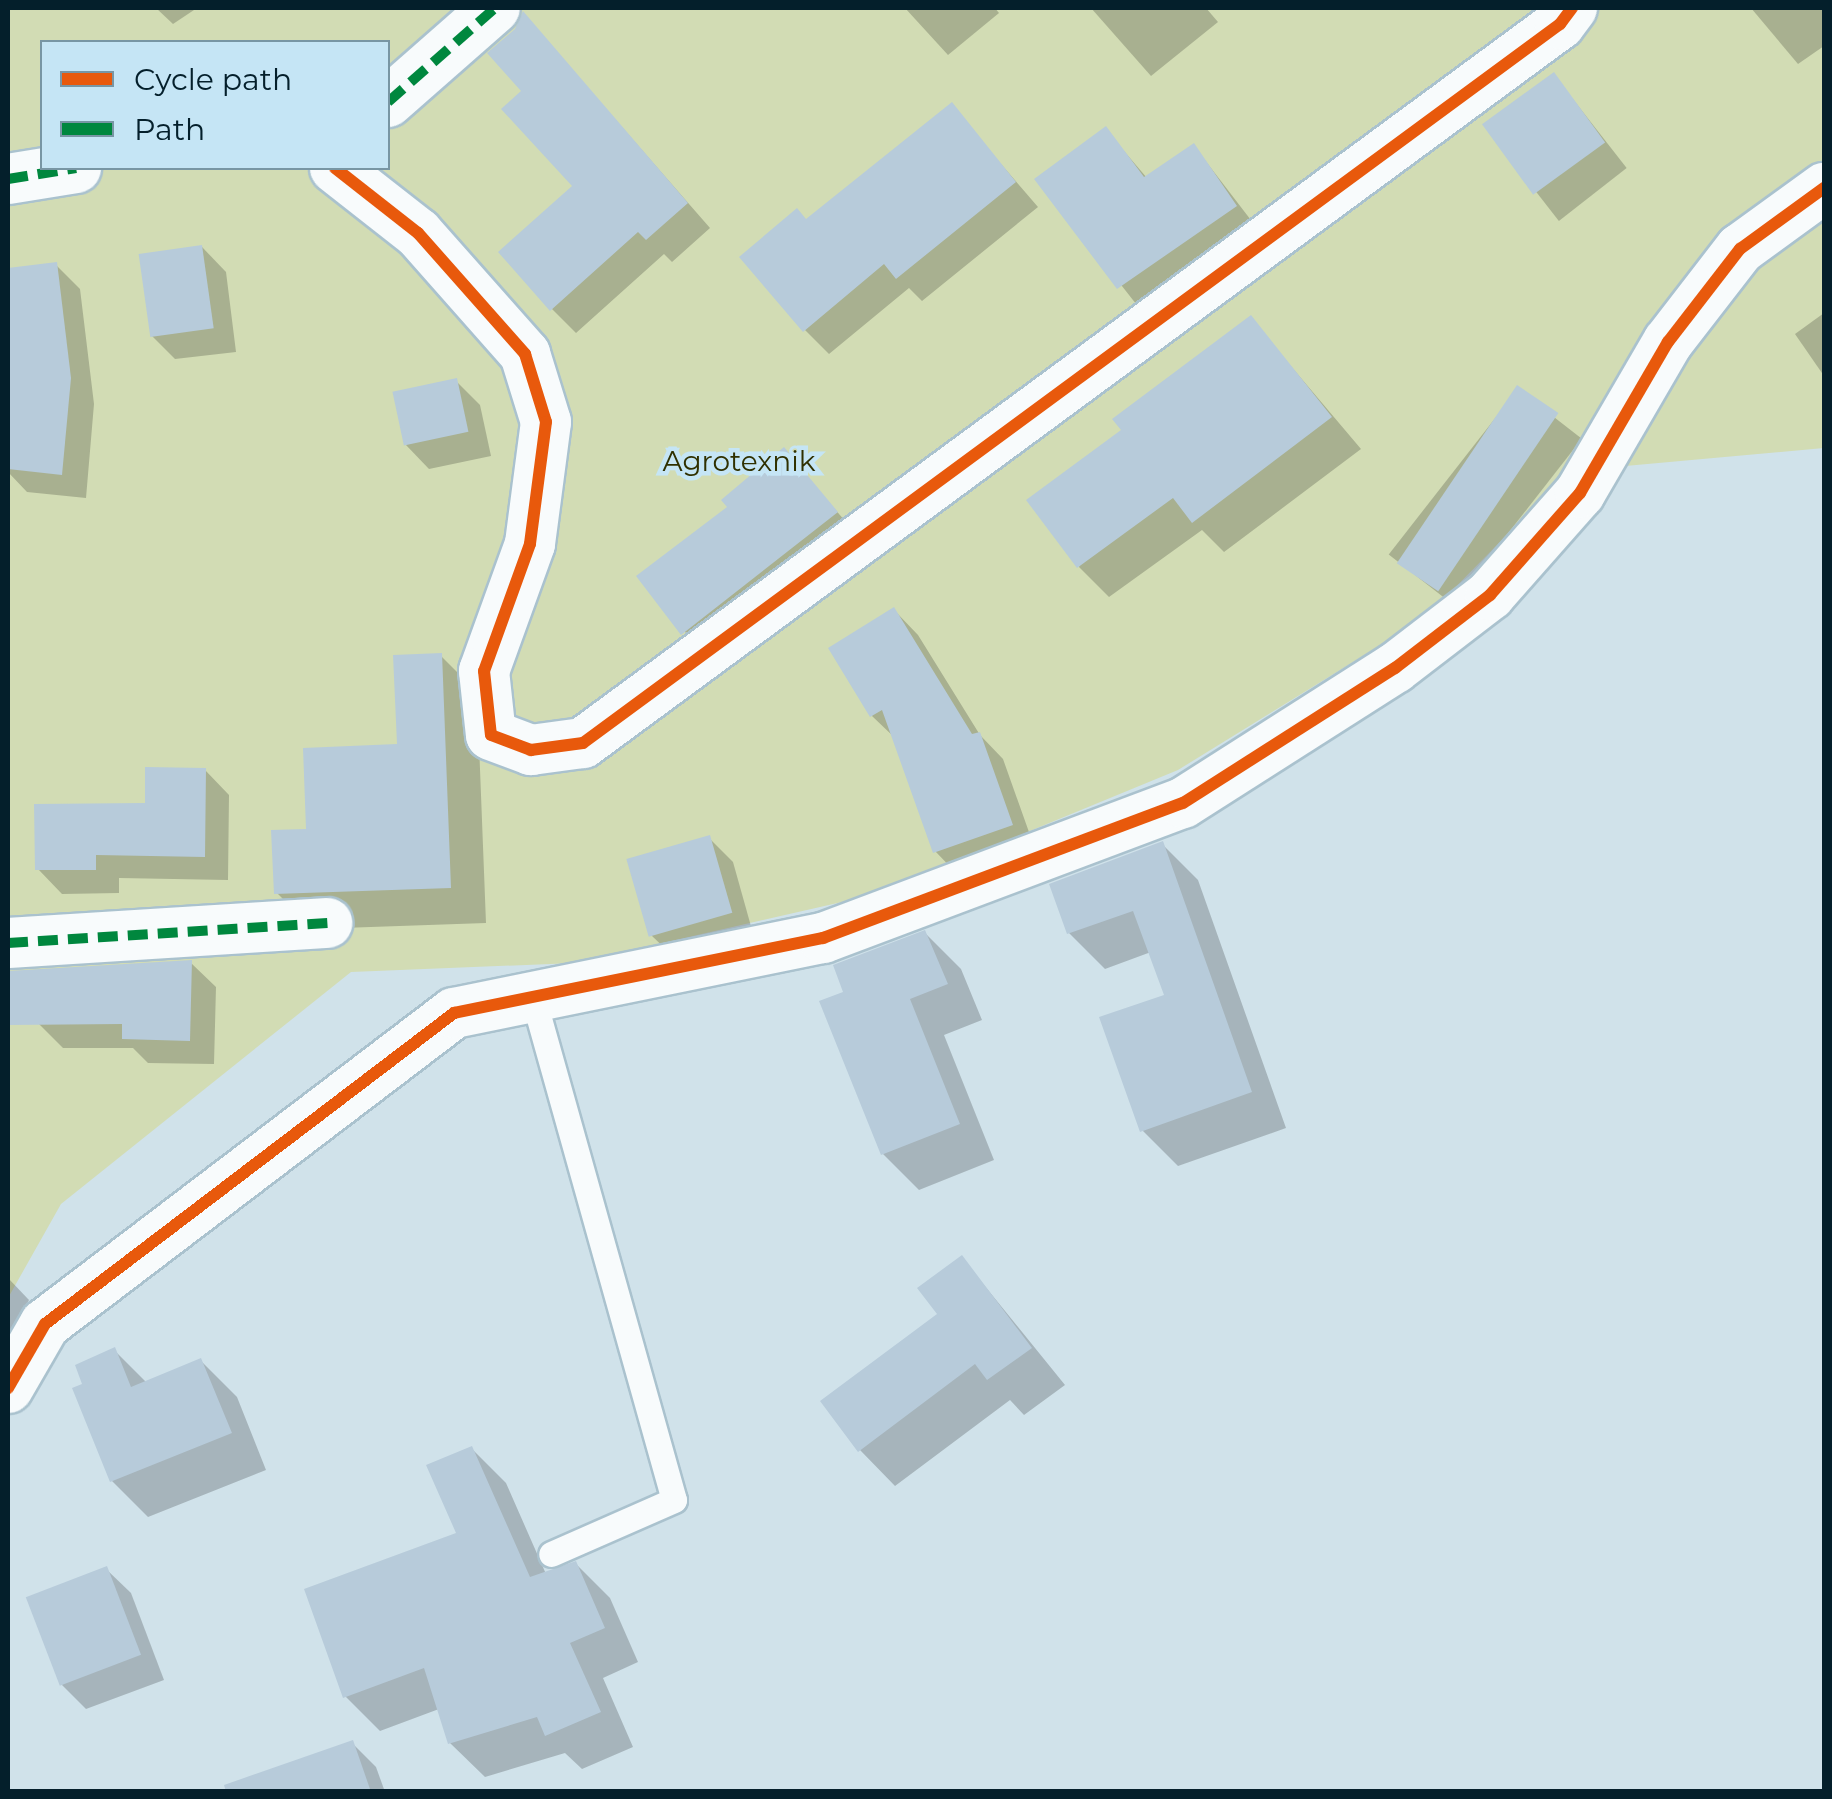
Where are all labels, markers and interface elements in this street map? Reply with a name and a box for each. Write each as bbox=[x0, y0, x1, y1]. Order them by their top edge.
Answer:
legend bbox=[40, 40, 390, 170]
text: Cycle path bbox=[134, 61, 292, 98]
text: Path bbox=[134, 111, 205, 148]
park label: Agrotexnik bbox=[662, 444, 816, 478]

